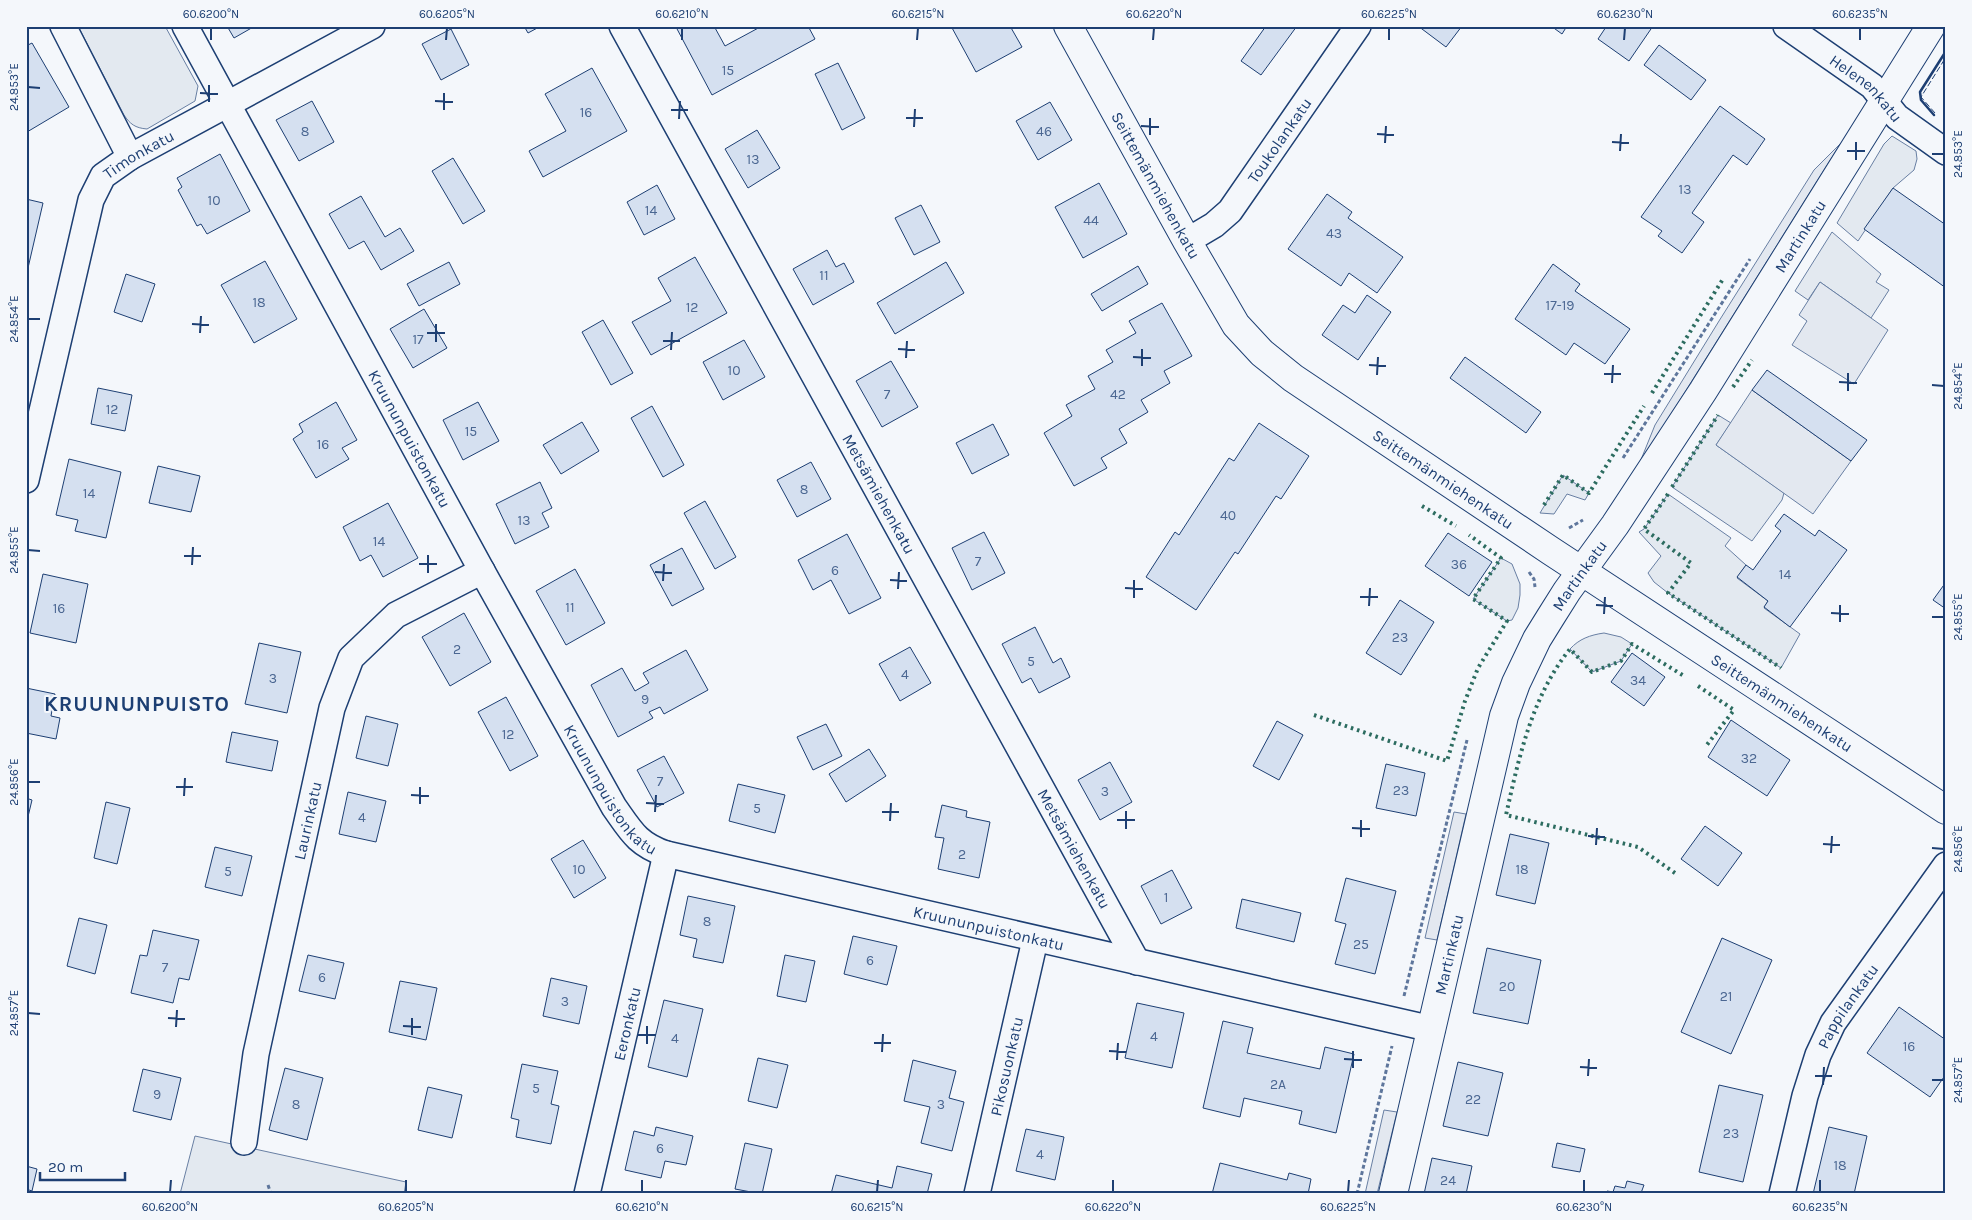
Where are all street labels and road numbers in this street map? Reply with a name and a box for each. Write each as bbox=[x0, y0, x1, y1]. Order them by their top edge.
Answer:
street label: Helenenkatu bbox=[1826, 50, 1906, 126]
street label: Toukolankatu bbox=[1243, 94, 1316, 187]
street label: Seittemänmiehenkatu bbox=[1107, 108, 1204, 262]
street label: Timonkatu bbox=[99, 126, 177, 183]
street label: Martinkatu bbox=[1770, 196, 1830, 276]
street label: Kruununpuistonkatu bbox=[364, 367, 455, 511]
street label: Seittemänmiehenkatu bbox=[1369, 425, 1517, 533]
street label: Metsämiehenkatu bbox=[838, 431, 920, 557]
street label: Martinkatu bbox=[1548, 536, 1611, 614]
street label: Seittemänmiehenkatu bbox=[1707, 650, 1856, 756]
street label: Kruununpuistonkatu bbox=[560, 721, 660, 859]
street label: Laurinkatu bbox=[290, 779, 326, 862]
street label: Metsämiehenkatu bbox=[1034, 786, 1115, 912]
street label: Kruununpuistonkatu bbox=[911, 902, 1066, 955]
street label: Martinkatu bbox=[1431, 912, 1468, 997]
street label: Pappilankatu bbox=[1813, 960, 1882, 1052]
street label: Eeronkatu bbox=[609, 985, 645, 1062]
street label: Pikosuonkatu bbox=[986, 1015, 1027, 1118]

